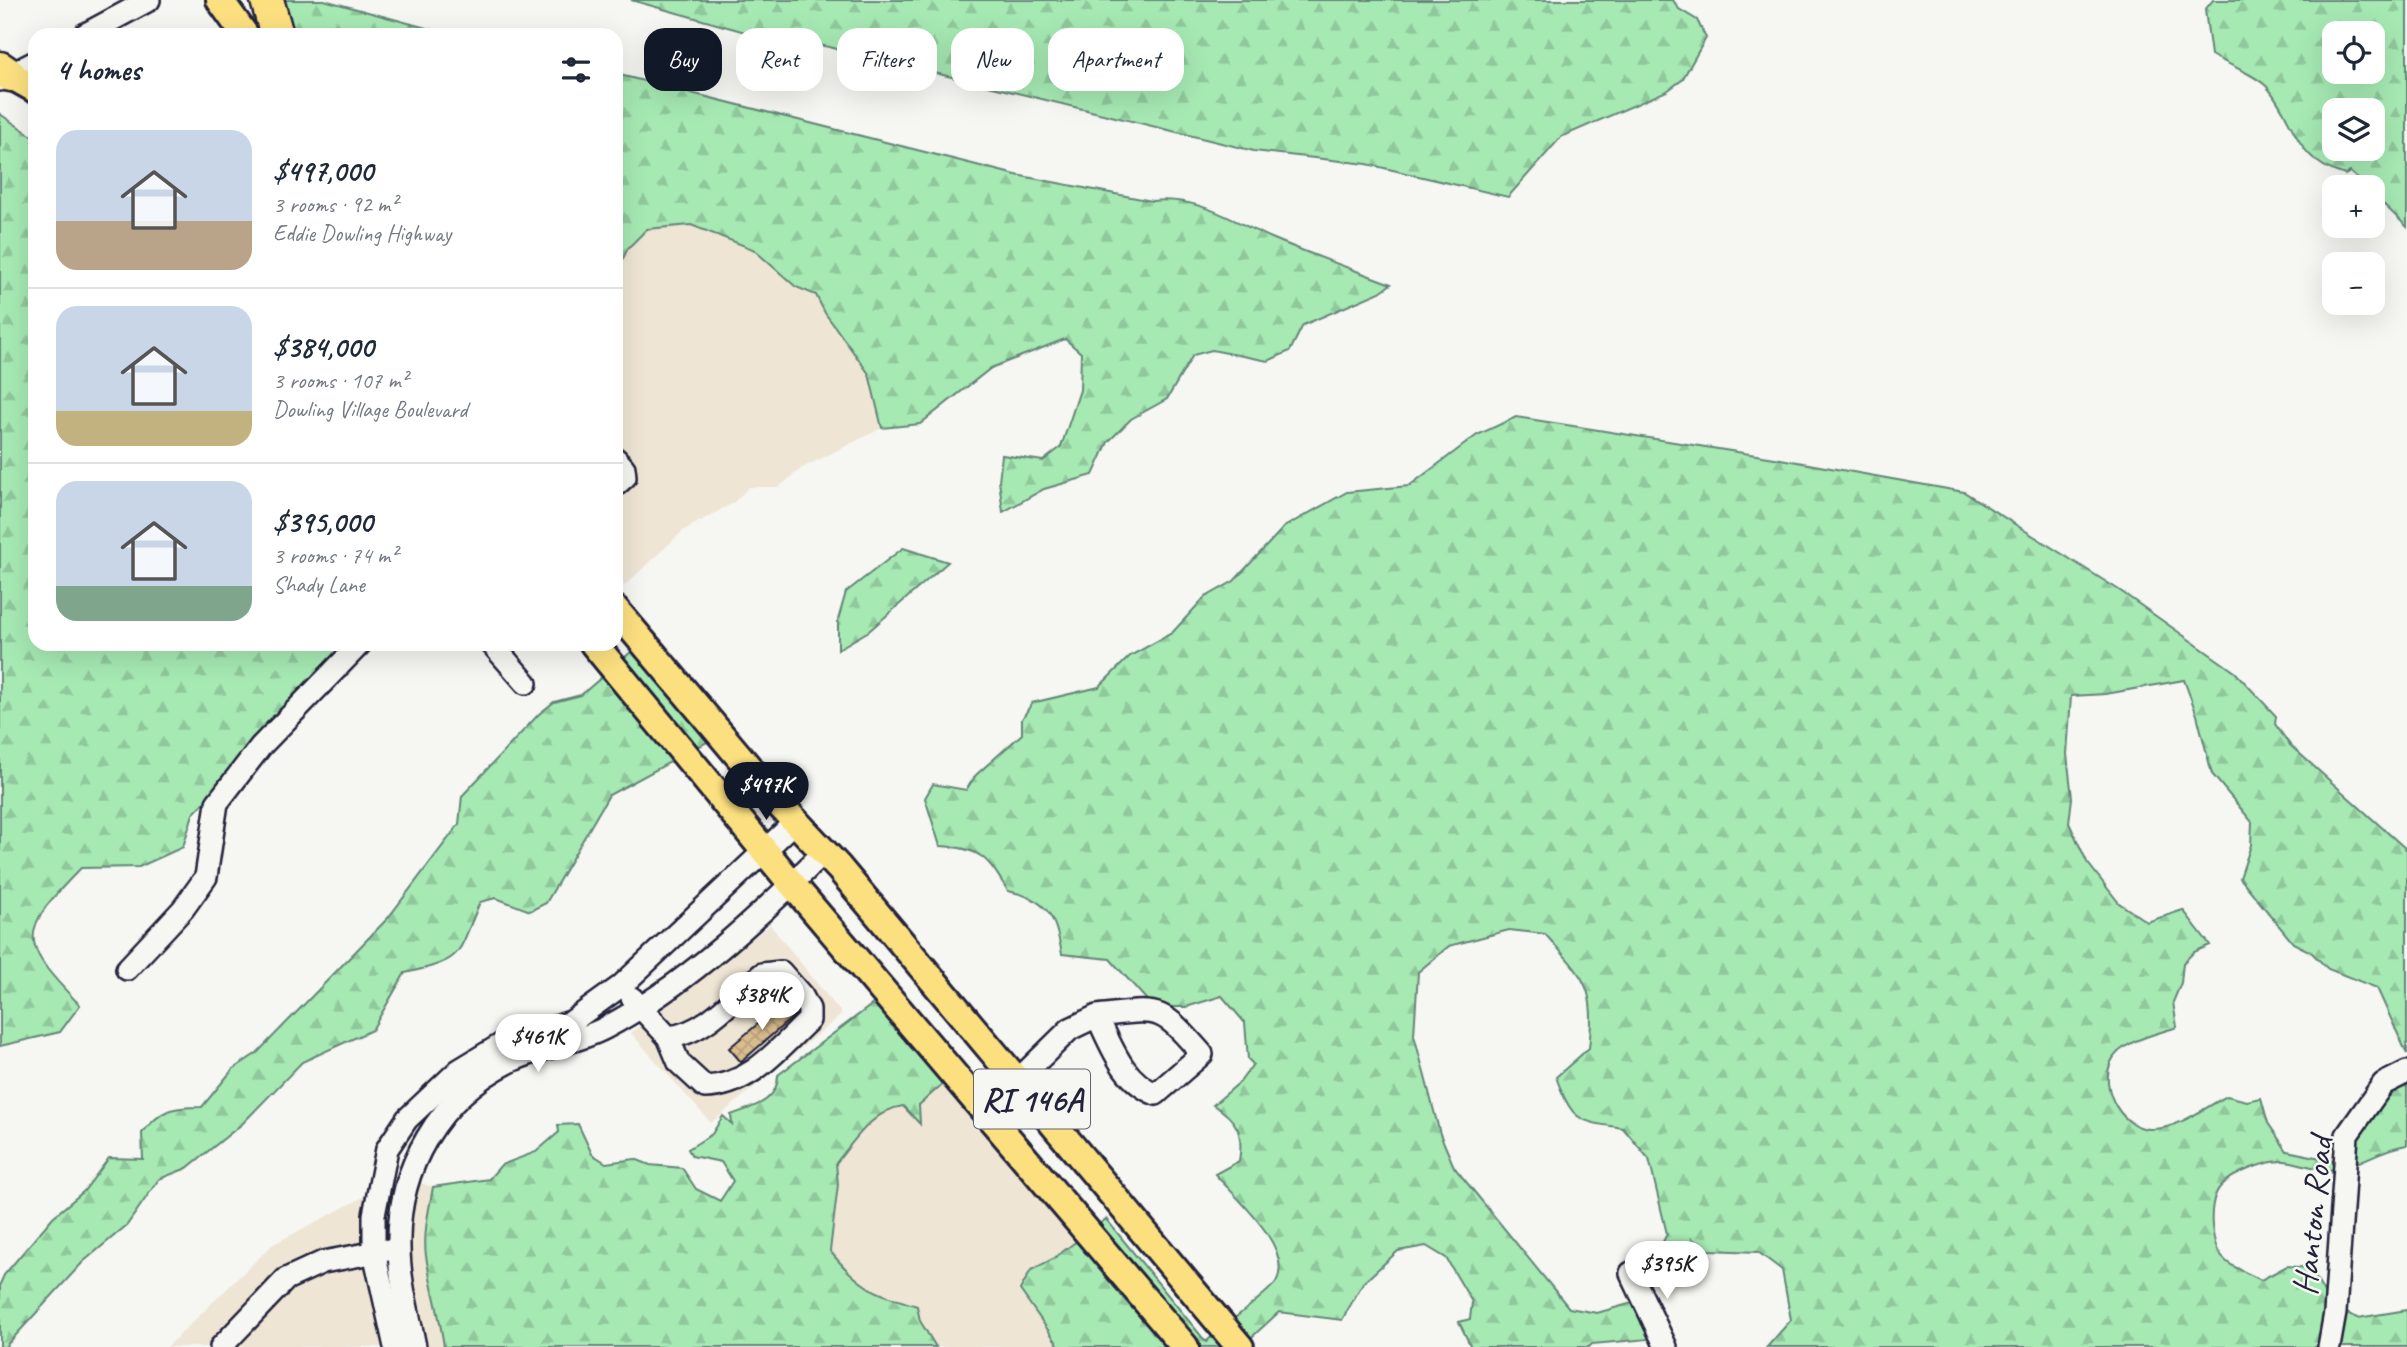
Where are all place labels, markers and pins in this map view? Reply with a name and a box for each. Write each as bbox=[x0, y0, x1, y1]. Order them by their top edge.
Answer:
pin: $497K bbox=[717, 762, 815, 822]
pin: $384K bbox=[713, 972, 811, 1032]
pin: $461K bbox=[489, 1014, 587, 1074]
pin: $395K bbox=[1618, 1242, 1716, 1301]

